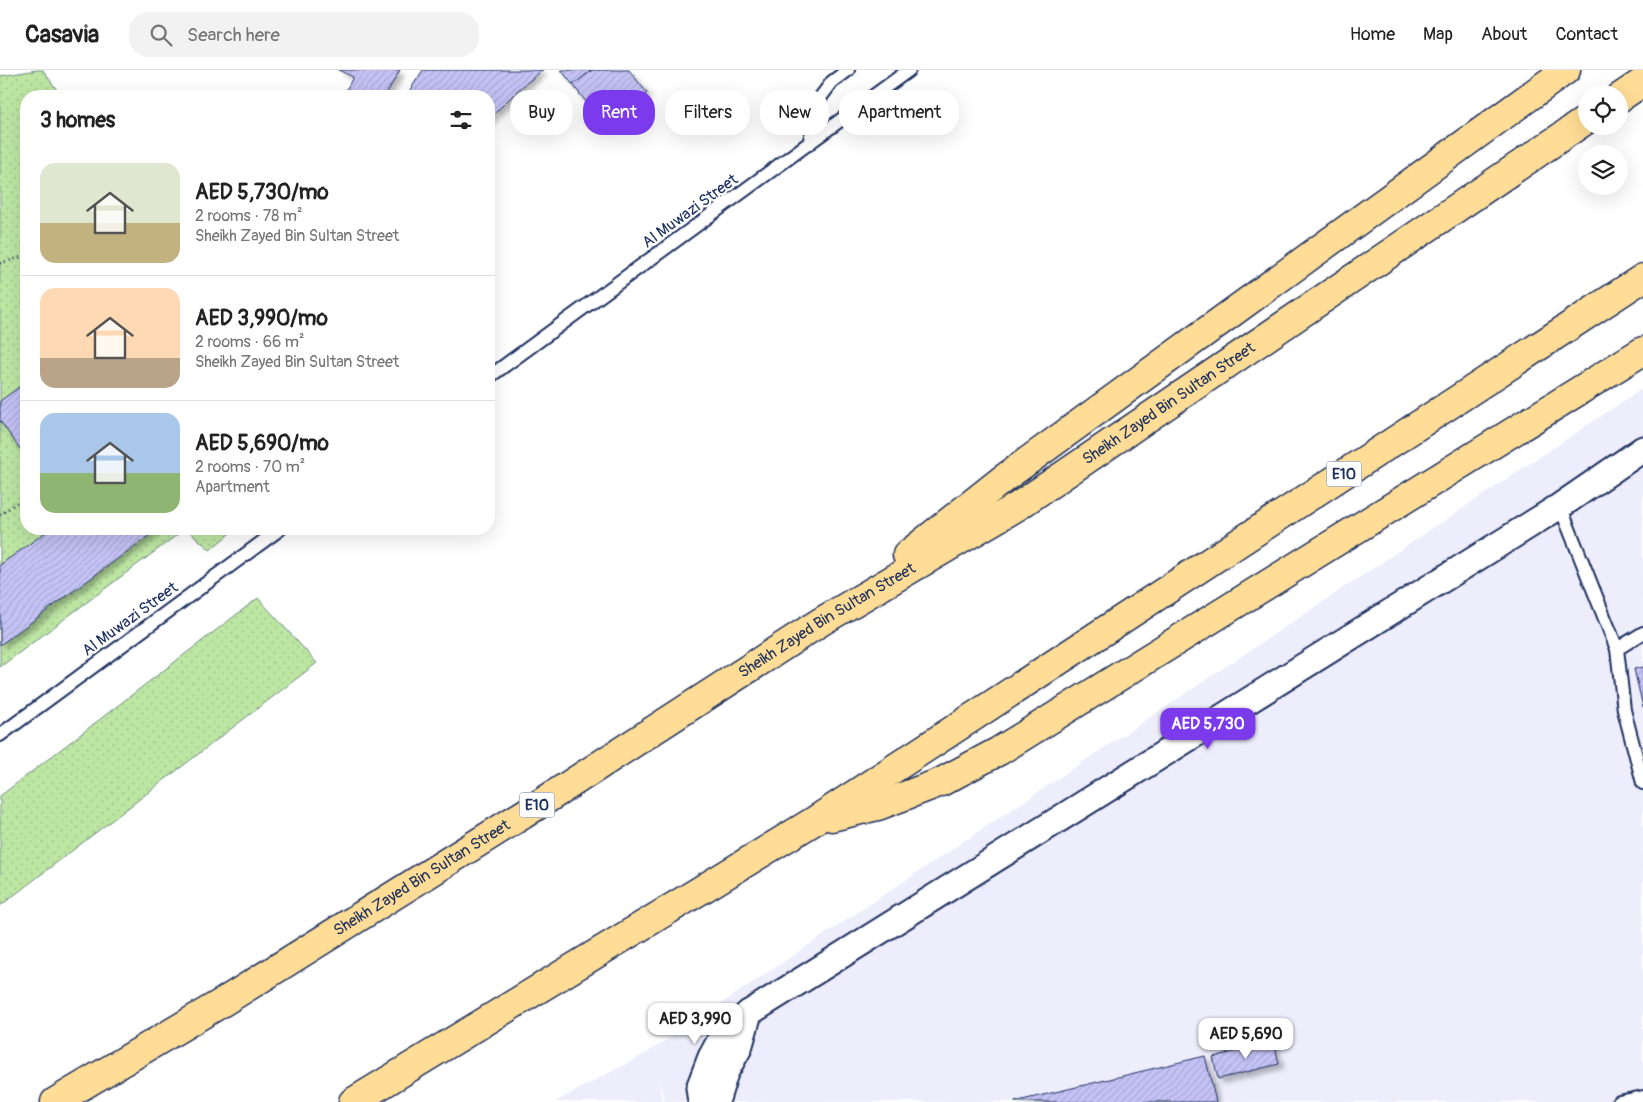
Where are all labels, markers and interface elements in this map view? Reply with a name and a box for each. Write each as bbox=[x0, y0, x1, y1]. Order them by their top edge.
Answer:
search box bbox=[129, 12, 479, 57]
text: Casavia bbox=[25, 20, 99, 49]
icon: search bbox=[147, 21, 175, 49]
text: Search here bbox=[187, 23, 280, 47]
text: Home bbox=[1350, 23, 1395, 46]
text: Map bbox=[1423, 23, 1453, 46]
text: About bbox=[1481, 23, 1527, 46]
text: Contact bbox=[1555, 23, 1618, 46]
map controls bbox=[1578, 85, 1628, 195]
button: locate bbox=[1578, 85, 1628, 135]
chip: Buy bbox=[510, 90, 573, 135]
chip: Rent bbox=[583, 90, 655, 135]
chip: Filters bbox=[665, 90, 750, 135]
chip: New bbox=[760, 90, 829, 135]
chip: Apartment bbox=[839, 90, 959, 135]
icon: filters bbox=[447, 106, 475, 134]
text: 3 homes bbox=[40, 107, 115, 134]
button: layers bbox=[1578, 145, 1628, 195]
street label: Al Muwazi Street bbox=[638, 169, 742, 252]
text: AED 5,730/mo bbox=[195, 179, 329, 206]
icon: home bbox=[80, 183, 140, 243]
text: 2 rooms · 78 m² bbox=[195, 206, 302, 226]
text: Sheikh Zayed Bin Sultan Street bbox=[195, 226, 399, 246]
text: AED 3,990/mo bbox=[195, 305, 328, 332]
icon: home bbox=[80, 308, 140, 368]
text: 2 rooms · 66 m² bbox=[195, 332, 305, 352]
street label: Sheikh Zayed Bin Sultan Street bbox=[1079, 337, 1259, 469]
text: Sheikh Zayed Bin Sultan Street bbox=[195, 352, 399, 372]
text: AED 5,690/mo bbox=[195, 430, 329, 457]
icon: home bbox=[80, 433, 140, 493]
text: 2 rooms · 70 m² bbox=[195, 457, 305, 477]
road number: E10 bbox=[1326, 462, 1362, 486]
text: Apartment bbox=[195, 477, 270, 497]
street label: Sheikh Zayed Bin Sultan Street bbox=[735, 558, 920, 682]
street label: Al Muwazi Street bbox=[78, 577, 182, 660]
pin: AED 5,730 bbox=[1151, 708, 1265, 750]
text: AED 5,730 bbox=[1171, 714, 1245, 734]
road number: E10 bbox=[520, 792, 554, 818]
street label: Sheikh Zayed Bin Sultan Street bbox=[330, 815, 514, 940]
pin: AED 3,990 bbox=[638, 1002, 752, 1045]
text: AED 3,990 bbox=[659, 1009, 731, 1029]
pin: AED 5,690 bbox=[1189, 1018, 1303, 1060]
text: AED 5,690 bbox=[1209, 1024, 1283, 1044]

